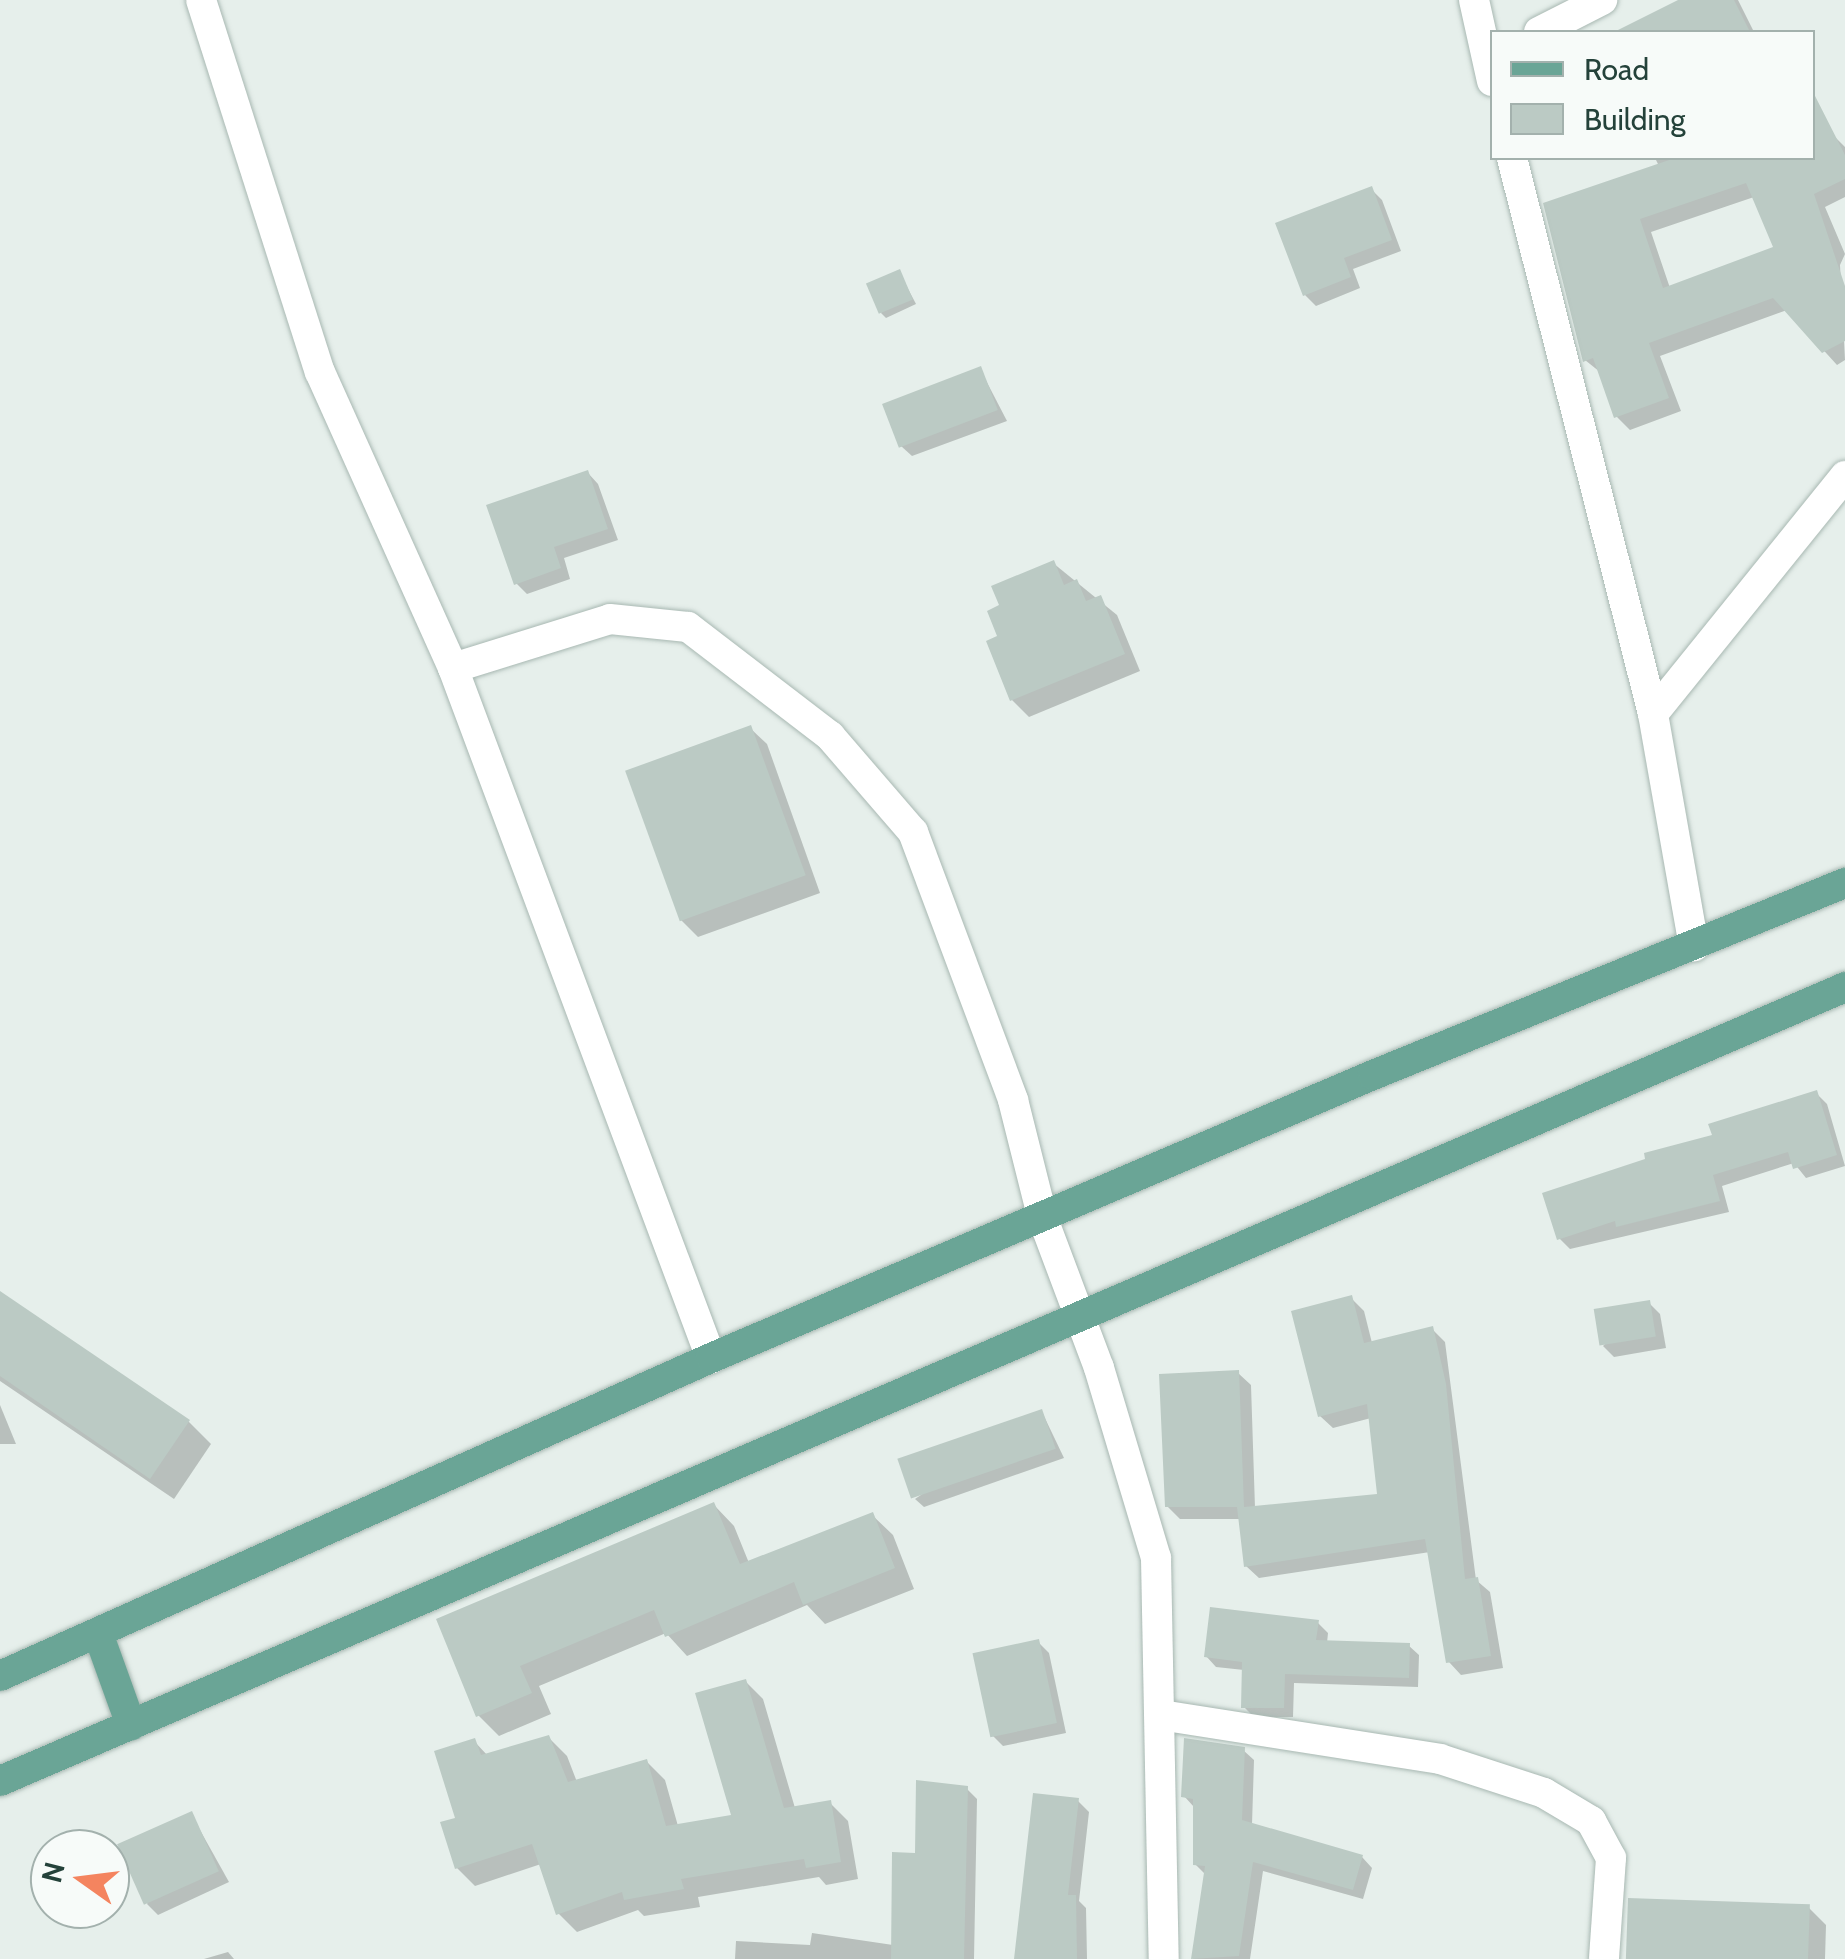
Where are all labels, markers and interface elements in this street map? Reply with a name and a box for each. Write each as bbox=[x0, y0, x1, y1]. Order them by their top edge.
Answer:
legend bbox=[1490, 30, 1815, 160]
text: Road bbox=[1584, 51, 1649, 88]
text: Building bbox=[1584, 101, 1686, 138]
north arrow bbox=[30, 1829, 130, 1929]
text: N bbox=[34, 1859, 72, 1886]

